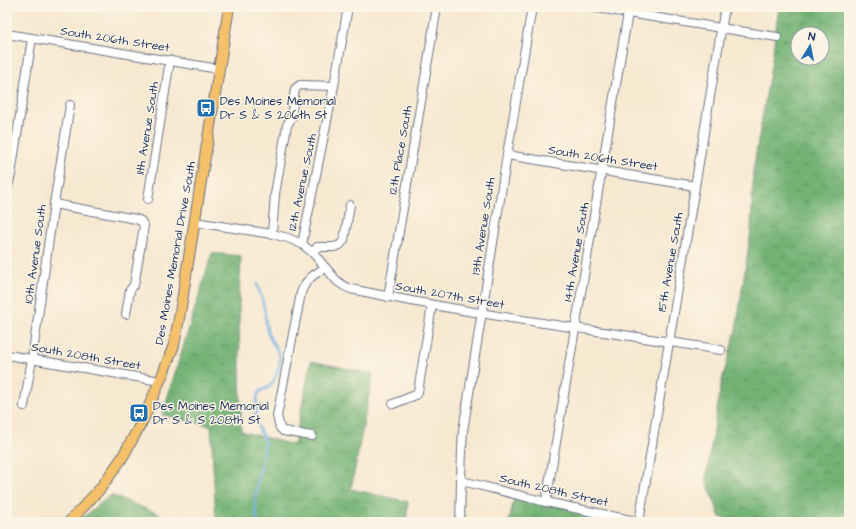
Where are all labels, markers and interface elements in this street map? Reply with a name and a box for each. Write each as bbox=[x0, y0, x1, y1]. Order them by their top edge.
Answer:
street label: South 206th Street bbox=[59, 22, 171, 57]
north arrow bbox=[790, 26, 830, 66]
text: N bbox=[807, 29, 816, 45]
street label: 11th Avenue South bbox=[132, 80, 163, 176]
place label: Des Moines Memorial Dr S & S 206th St bbox=[220, 93, 336, 124]
bus stop icon: Des Moines Memorial Dr S & S 206th St bbox=[195, 97, 217, 119]
street label: 12th Place South bbox=[384, 104, 417, 196]
street label: 12th Avenue South bbox=[284, 132, 321, 232]
street label: South 206th Street bbox=[547, 141, 659, 176]
street label: Des Moines Memorial Drive South bbox=[151, 160, 200, 346]
street label: 13th Avenue South bbox=[467, 176, 500, 276]
street label: 14th Avenue South bbox=[559, 201, 594, 303]
street label: 10th Avenue South bbox=[20, 203, 51, 305]
street label: 15th Avenue South bbox=[653, 211, 688, 313]
street label: South 207th Street bbox=[394, 278, 506, 313]
street label: South 208th Street bbox=[30, 338, 142, 375]
place label: Des Moines Memorial Dr S & S 208th St bbox=[153, 398, 269, 429]
bus stop icon: Des Moines Memorial Dr S & S 208th St bbox=[128, 402, 150, 424]
street label: South 208th Street bbox=[498, 470, 610, 511]

